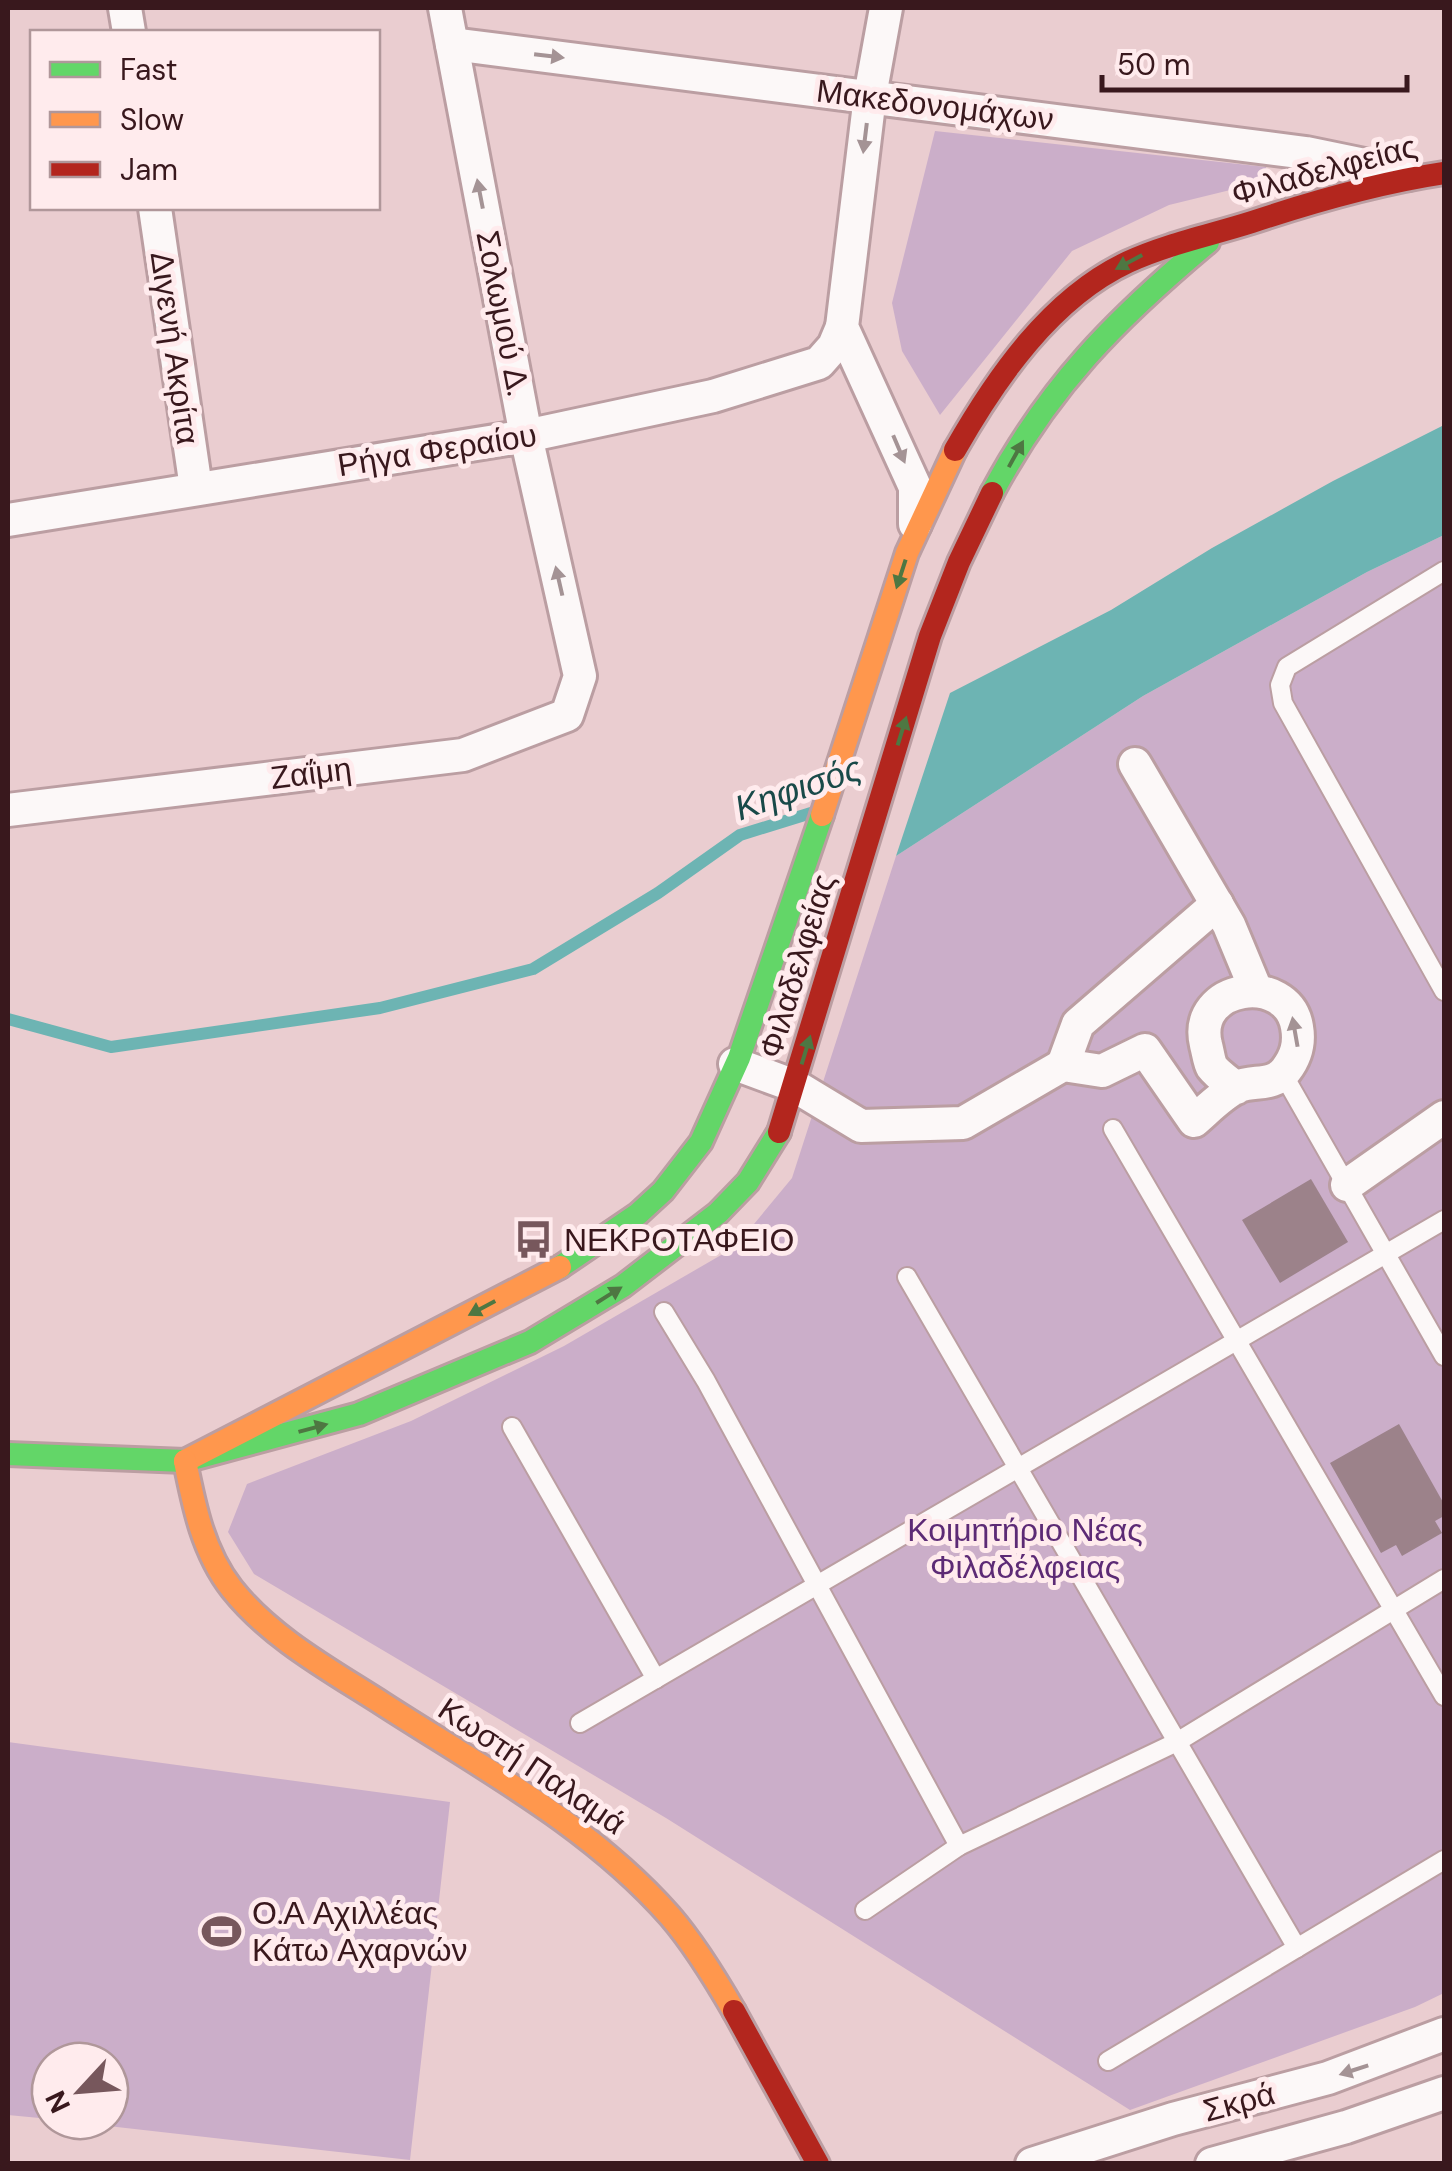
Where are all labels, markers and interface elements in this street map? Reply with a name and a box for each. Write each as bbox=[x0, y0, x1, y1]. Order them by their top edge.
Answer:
legend bbox=[30, 30, 380, 210]
scale bar bbox=[1102, 30, 1407, 92]
text: 50 m bbox=[1117, 45, 1191, 84]
one-way arrow bbox=[533, 48, 565, 64]
text: Fast bbox=[120, 50, 178, 89]
street label: Μακεδονομάχων bbox=[814, 70, 1056, 140]
text: Slow bbox=[120, 100, 184, 139]
one-way arrow bbox=[857, 123, 873, 155]
street label: Φιλαδελφείας bbox=[1227, 125, 1421, 215]
text: Jam bbox=[120, 150, 178, 189]
one-way arrow bbox=[472, 178, 488, 209]
street label: Σολωμού Δ. bbox=[466, 227, 540, 399]
street label: Διγενή Ακρίτα bbox=[141, 249, 209, 447]
one-way arrow bbox=[1115, 253, 1143, 270]
street label: Ρήγα Φεραίου bbox=[334, 414, 540, 486]
one-way arrow bbox=[891, 434, 907, 464]
one-way arrow bbox=[1008, 439, 1025, 468]
one-way arrow bbox=[893, 559, 908, 589]
one-way arrow bbox=[550, 565, 566, 596]
one-way arrow bbox=[895, 715, 910, 745]
water label: Κηφισός bbox=[729, 745, 867, 831]
street label: Ζαΐμη bbox=[268, 747, 354, 799]
street label: Φιλαδελφείας bbox=[749, 869, 845, 1063]
one-way arrow bbox=[1287, 1016, 1302, 1048]
one-way arrow bbox=[799, 1034, 814, 1065]
bus stop icon: ΝΕΚΡΟΤΑΦΕΙΟ bbox=[513, 1219, 555, 1261]
place label: ΝΕΚΡΟΤΑΦΕΙΟ bbox=[564, 1219, 794, 1261]
one-way arrow bbox=[595, 1286, 622, 1305]
one-way arrow bbox=[468, 1300, 497, 1317]
one-way arrow bbox=[298, 1419, 329, 1435]
park label: Κοιμητήριο Νέας Φιλαδέλφειας bbox=[907, 1509, 1143, 1588]
street label: Κωστή Παλαμά bbox=[430, 1688, 634, 1844]
place label: Ο.Α Αχιλλέας Κάτω Αχαρνών bbox=[252, 1892, 468, 1971]
sports icon: Ο.Α Αχιλλέας Κάτω Αχαρνών bbox=[201, 1910, 243, 1952]
north arrow bbox=[30, 2041, 130, 2141]
one-way arrow bbox=[1338, 2063, 1368, 2078]
street label: Σκρά bbox=[1199, 2072, 1279, 2132]
text: N bbox=[37, 2084, 79, 2119]

